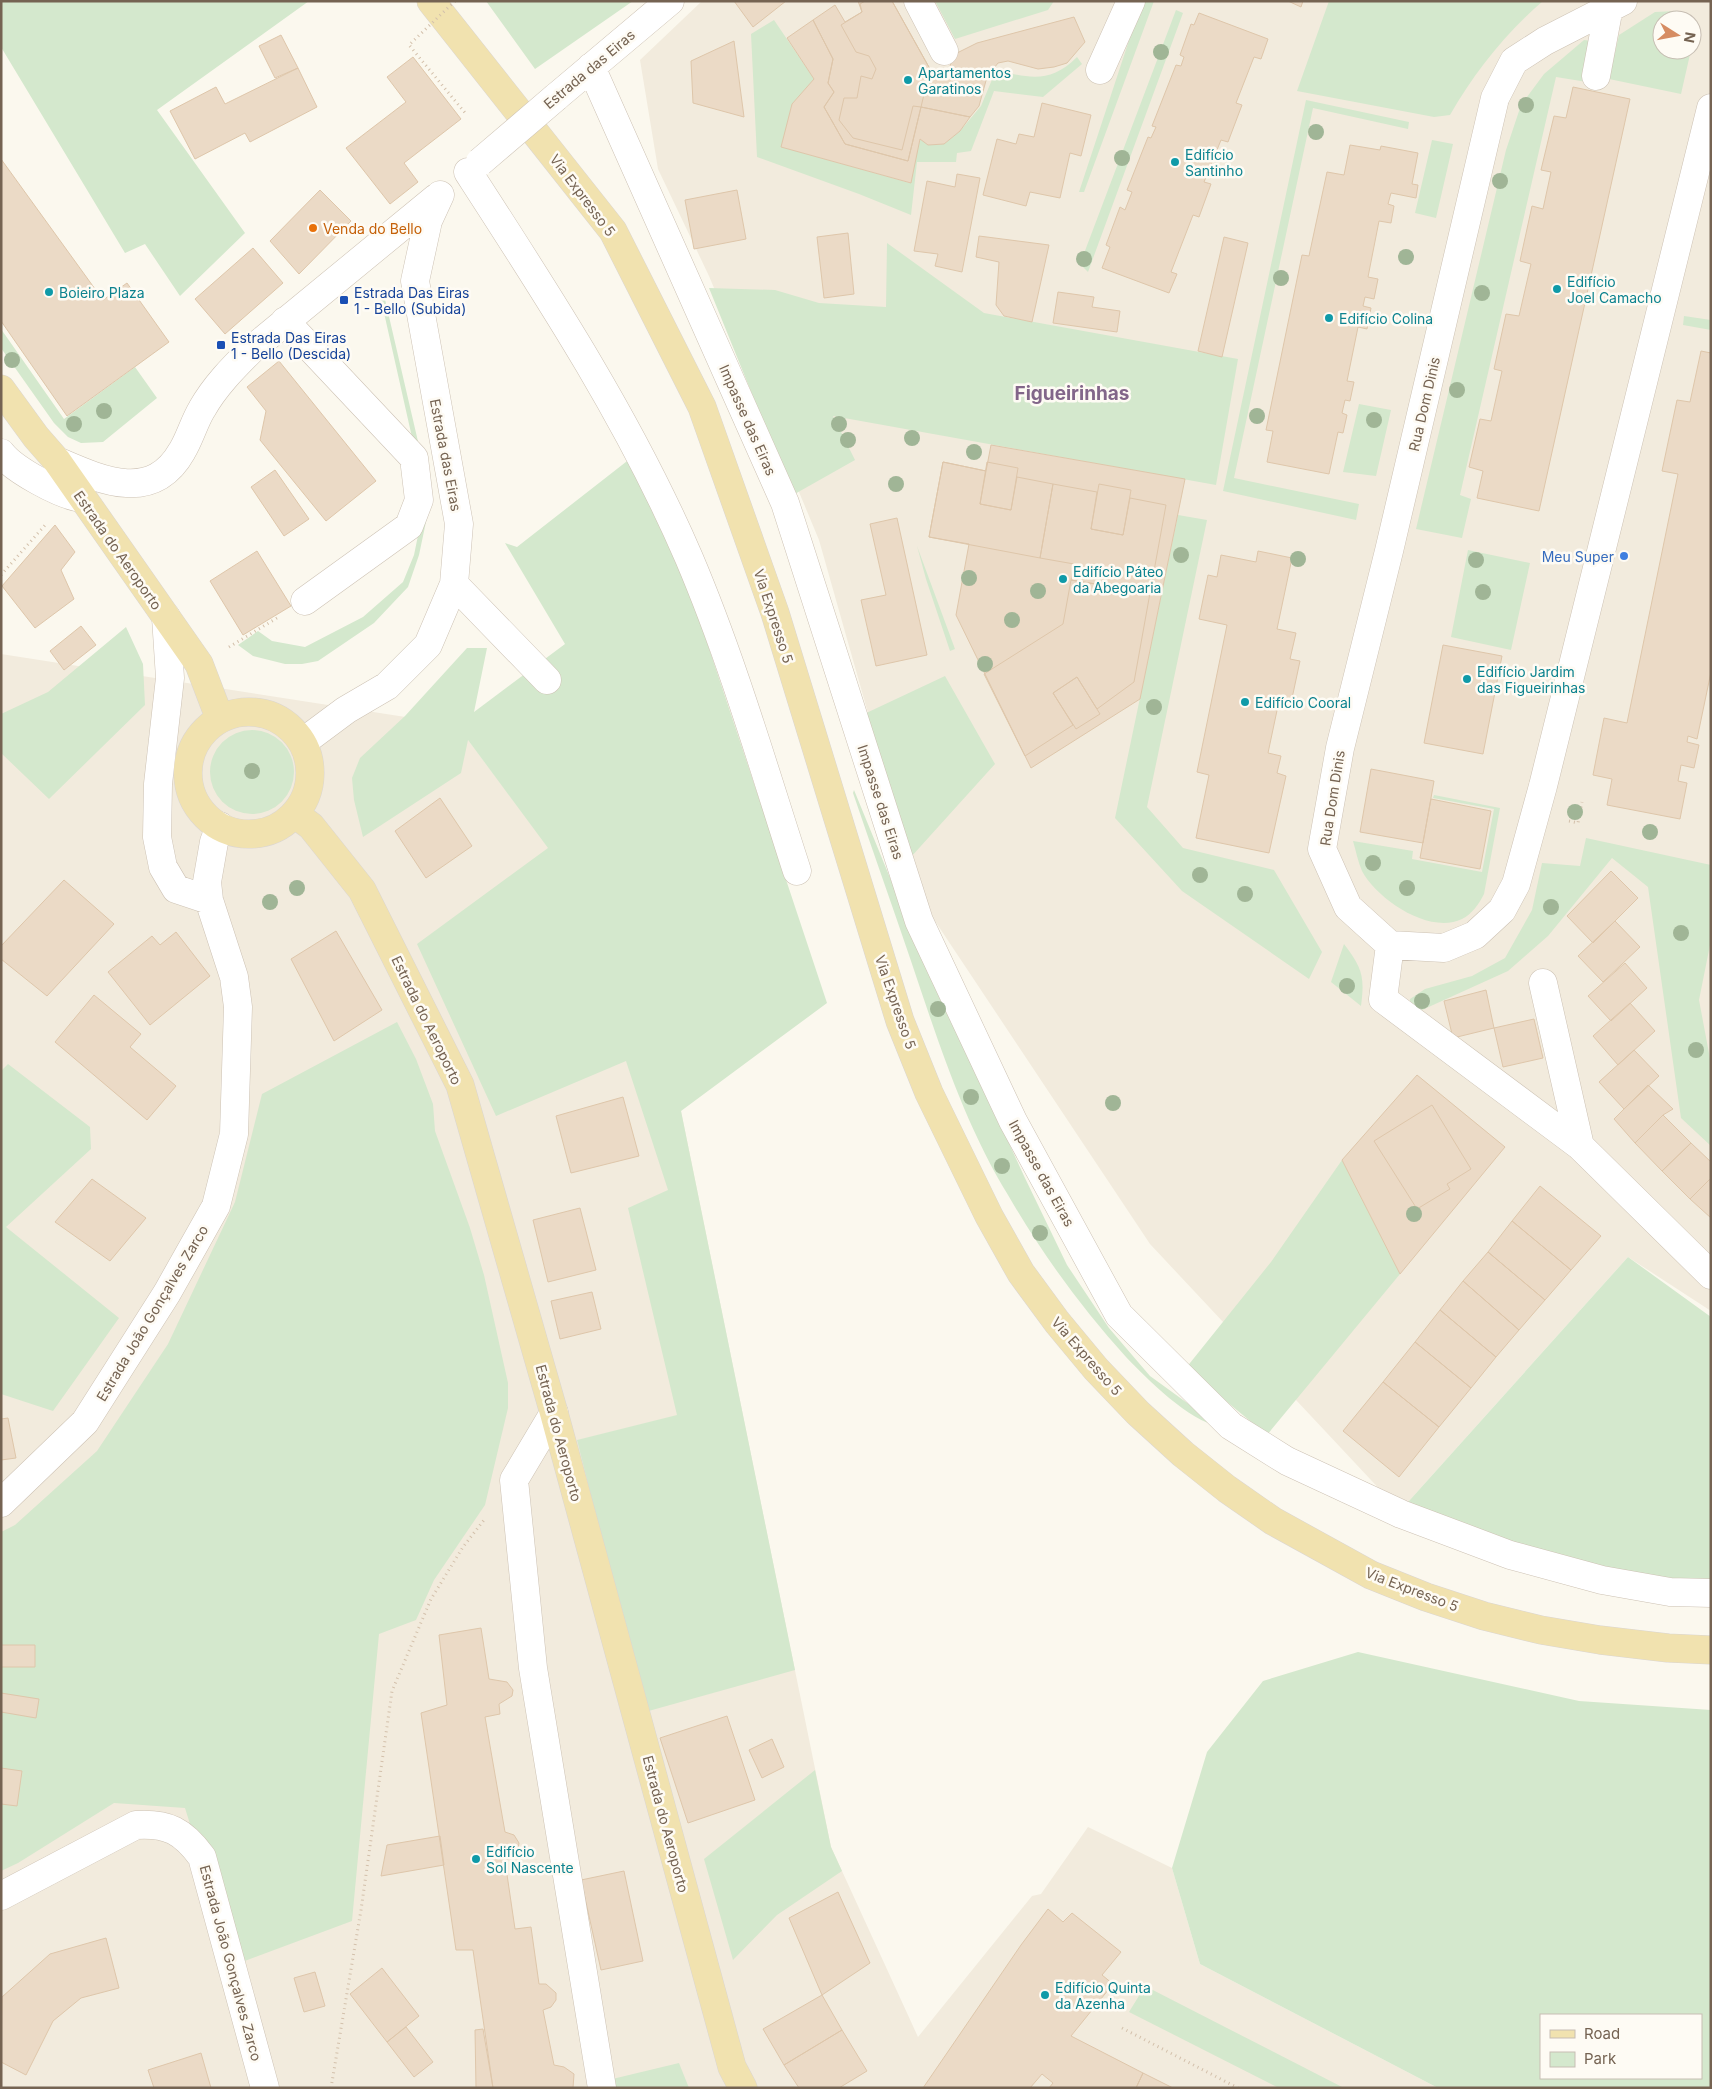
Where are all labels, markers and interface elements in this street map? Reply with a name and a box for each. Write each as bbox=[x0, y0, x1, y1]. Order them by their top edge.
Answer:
north arrow bbox=[1652, 10, 1702, 60]
street label: Estrada das Eiras bbox=[540, 26, 638, 112]
text: N bbox=[1681, 31, 1700, 44]
place label: Apartamentos Garatinos bbox=[918, 64, 1011, 97]
marker: Apartamentos Garatinos bbox=[902, 74, 914, 86]
place label: Edifício Santinho bbox=[1185, 146, 1243, 179]
street label: Via Expresso 5 bbox=[547, 151, 619, 239]
marker: Edifício Santinho bbox=[1169, 156, 1181, 168]
place label: Venda do Bello bbox=[323, 220, 422, 237]
marker: Venda do Bello bbox=[307, 222, 319, 234]
place label: Edifício Joel Camacho bbox=[1567, 273, 1662, 306]
marker: Edifício Joel Camacho bbox=[1551, 283, 1563, 295]
place label: Boieiro Plaza bbox=[59, 284, 145, 301]
place label: Estrada Das Eiras 1 - Bello (Subida) bbox=[354, 284, 470, 317]
marker: Boieiro Plaza bbox=[43, 286, 55, 298]
marker: Estrada Das Eiras 1 - Bello (Subida) bbox=[338, 294, 350, 306]
place label: Edifício Colina bbox=[1339, 310, 1433, 327]
marker: Edifício Colina bbox=[1323, 312, 1335, 324]
place label: Estrada Das Eiras 1 - Bello (Descida) bbox=[231, 329, 351, 362]
marker: Estrada Das Eiras 1 - Bello (Descida) bbox=[215, 339, 227, 351]
street label: Rua Dom Dinis bbox=[1405, 355, 1443, 453]
street label: Impasse das Eiras bbox=[716, 362, 780, 478]
district label: Figueirinhas bbox=[1015, 382, 1129, 405]
street label: Estrada das Eiras bbox=[427, 397, 465, 513]
street label: Estrada do Aeroporto bbox=[71, 487, 165, 613]
place label: Meu Super bbox=[1542, 548, 1614, 565]
marker: Meu Super bbox=[1618, 550, 1630, 562]
place label: Edifício Páteo da Abegoaria bbox=[1073, 563, 1163, 596]
street label: Via Expresso 5 bbox=[751, 567, 797, 665]
marker: Edifício Páteo da Abegoaria bbox=[1057, 573, 1069, 585]
place label: Edifício Jardim das Figueirinhas bbox=[1477, 663, 1586, 696]
marker: Edifício Jardim das Figueirinhas bbox=[1461, 673, 1473, 685]
place label: Edifício Cooral bbox=[1255, 694, 1351, 711]
marker: Edifício Cooral bbox=[1239, 696, 1251, 708]
street label: Impasse das Eiras bbox=[854, 743, 908, 861]
street label: Rua Dom Dinis bbox=[1316, 749, 1348, 847]
street label: Estrada do Aeroporto bbox=[388, 953, 466, 1087]
street label: Via Expresso 5 bbox=[872, 953, 920, 1051]
street label: Impasse das Eiras bbox=[1006, 1117, 1078, 1229]
street label: Estrada João Gonçalves Zarco bbox=[93, 1222, 211, 1404]
street label: Via Expresso 5 bbox=[1048, 1313, 1126, 1399]
street label: Estrada do Aeroporto bbox=[532, 1363, 586, 1503]
street label: Via Expresso 5 bbox=[1363, 1563, 1461, 1615]
street label: Estrada do Aeroporto bbox=[639, 1754, 693, 1894]
place label: Edifício Sol Nascente bbox=[486, 1843, 574, 1876]
marker: Edifício Sol Nascente bbox=[470, 1853, 482, 1865]
street label: Estrada João Gonçalves Zarco bbox=[197, 1863, 265, 2063]
place label: Edifício Quinta da Azenha bbox=[1055, 1979, 1151, 2012]
marker: Edifício Quinta da Azenha bbox=[1039, 1989, 1051, 2001]
legend bbox=[1540, 2014, 1702, 2079]
text: Road bbox=[1584, 2024, 1620, 2043]
text: Park bbox=[1584, 2049, 1617, 2068]

